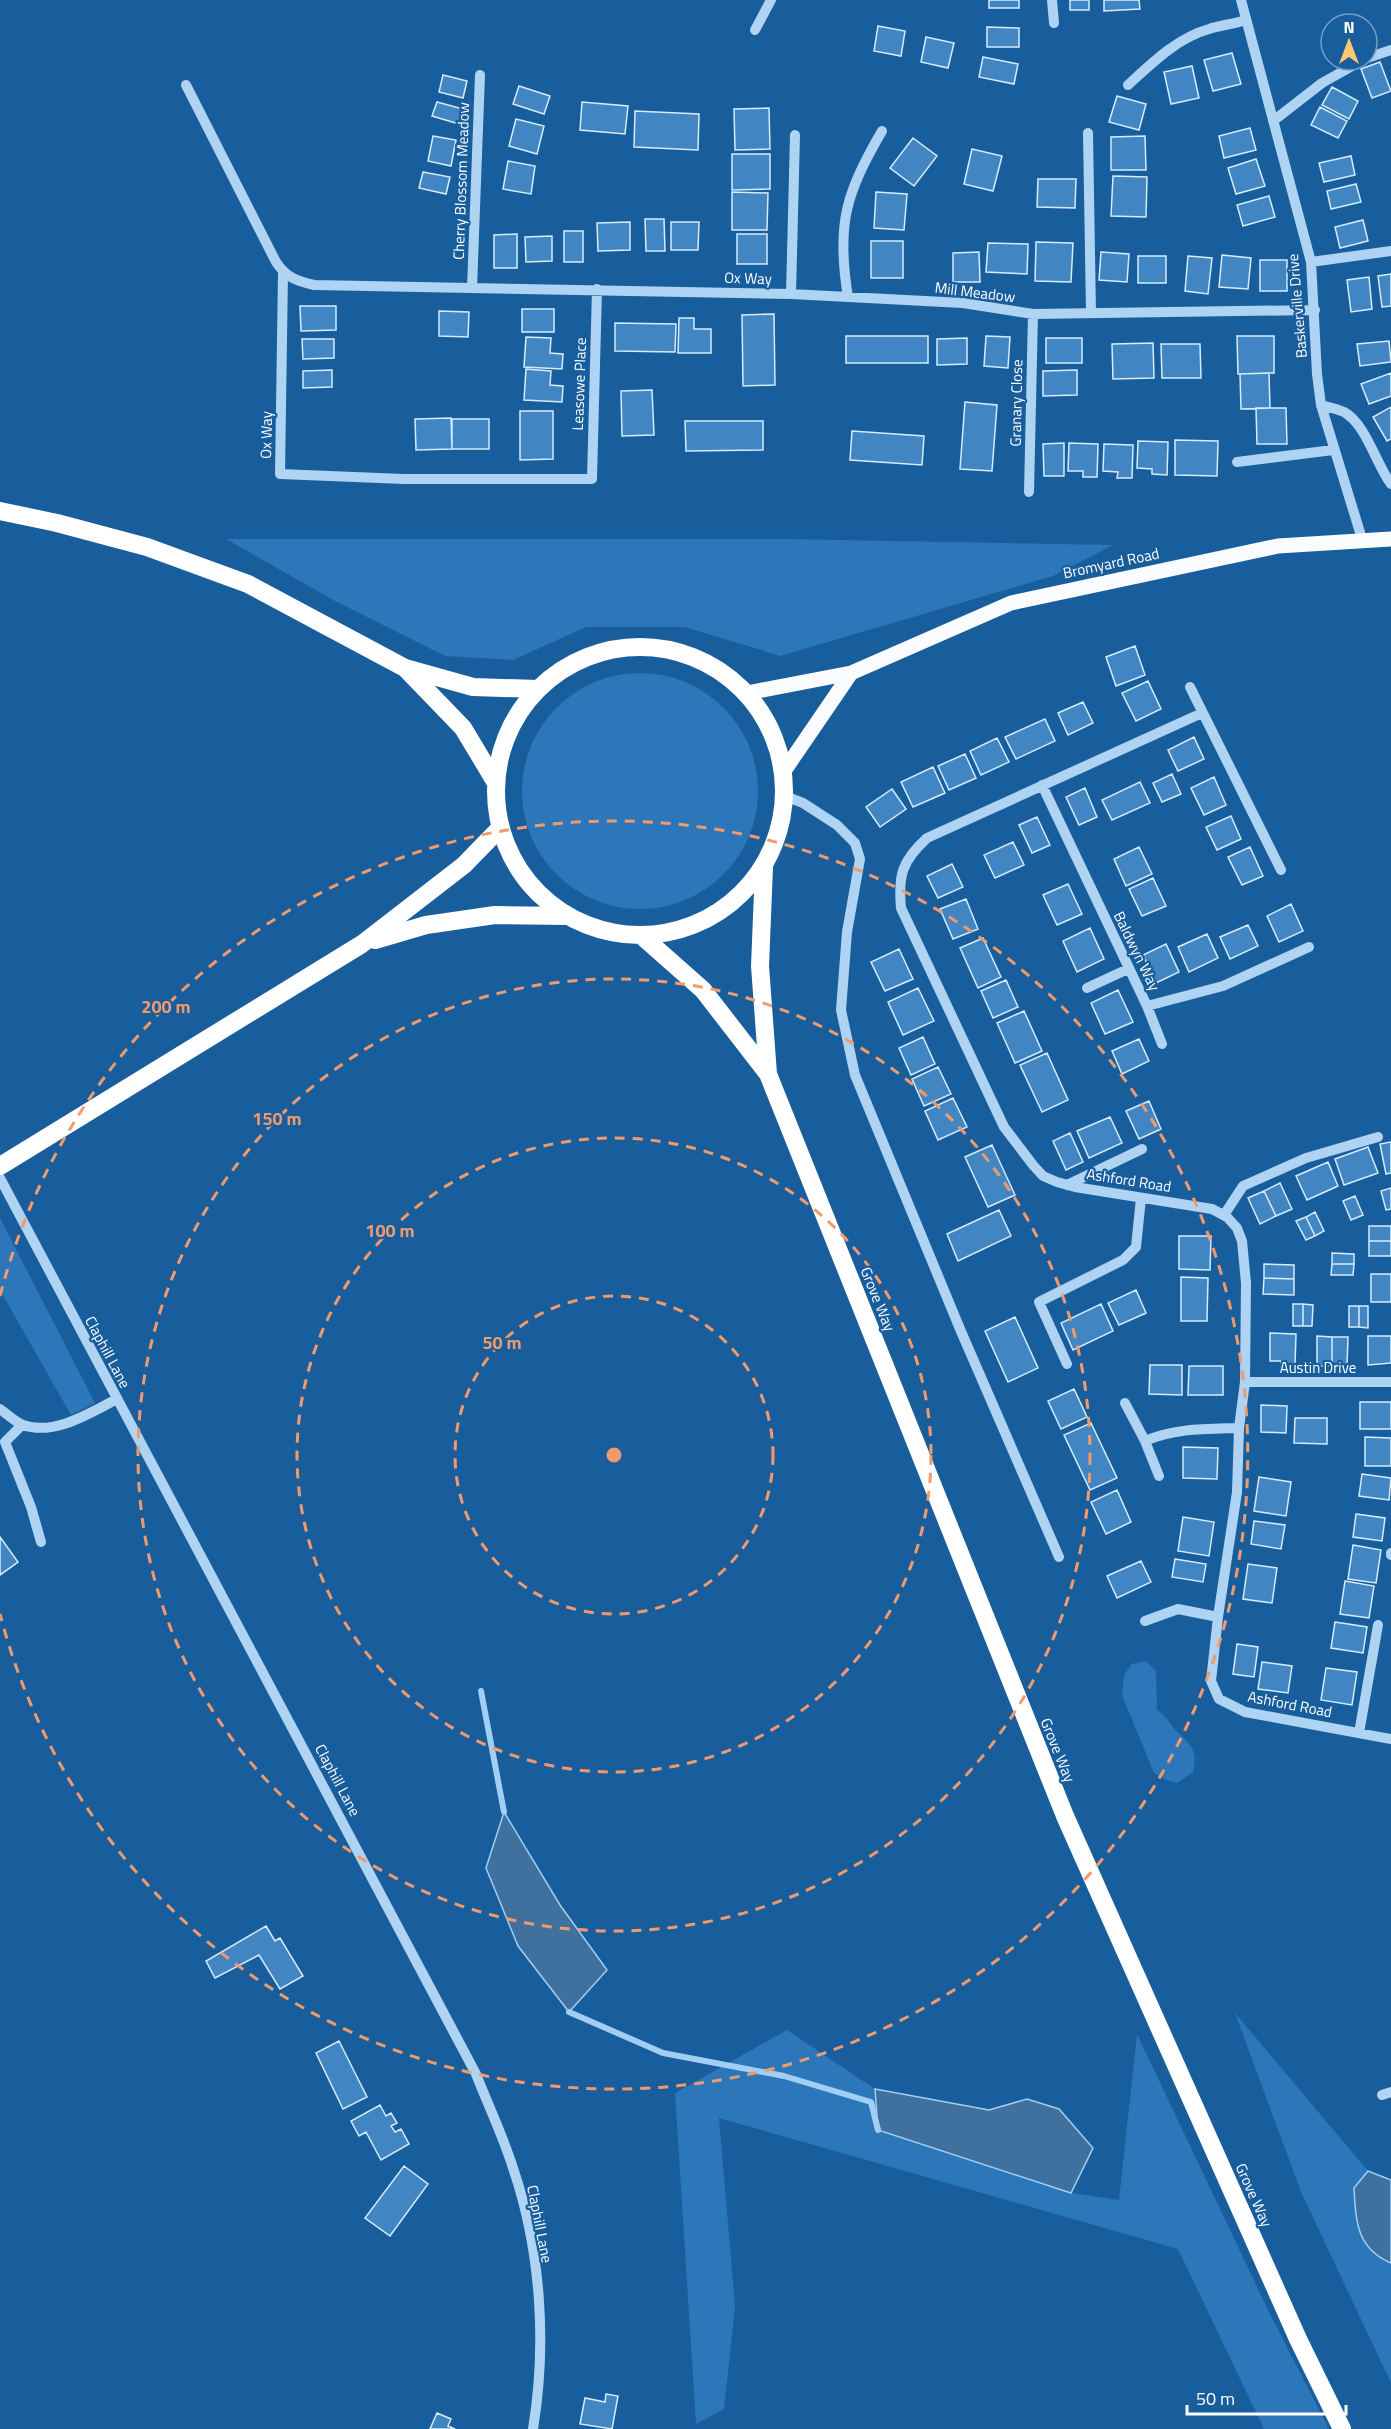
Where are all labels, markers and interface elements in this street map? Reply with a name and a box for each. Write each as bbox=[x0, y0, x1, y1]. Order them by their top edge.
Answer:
north arrow bbox=[1319, 12, 1379, 72]
text: N bbox=[1343, 15, 1355, 39]
street label: Cherry Blossom Meadow bbox=[447, 102, 475, 260]
street label: Baskerville Drive bbox=[1281, 253, 1313, 359]
street label: Ox Way bbox=[724, 266, 772, 290]
street label: Mill Meadow bbox=[933, 276, 1017, 308]
street label: Leasowe Place bbox=[566, 337, 592, 431]
street label: Granary Close bbox=[1004, 359, 1028, 447]
street label: Ox Way bbox=[254, 411, 278, 459]
street label: Bromyard Road bbox=[1061, 542, 1161, 584]
street label: Baldwyn Way bbox=[1108, 907, 1166, 995]
text: 200 m bbox=[141, 993, 191, 1020]
text: 150 m bbox=[252, 1105, 302, 1132]
street label: Ashford Road bbox=[1085, 1162, 1173, 1198]
text: 100 m bbox=[365, 1217, 415, 1244]
street label: Grove Way bbox=[855, 1263, 901, 1335]
street label: Claphill Lane bbox=[79, 1312, 137, 1392]
text: 50 m bbox=[482, 1329, 522, 1356]
street label: Austin Drive bbox=[1280, 1356, 1356, 1379]
centre of rings bbox=[604, 1445, 624, 1465]
street label: Ashford Road bbox=[1246, 1685, 1334, 1723]
street label: Grove Way bbox=[1035, 1714, 1081, 1786]
street label: Claphill Lane bbox=[309, 1740, 367, 1820]
street label: Grove Way bbox=[1230, 2159, 1278, 2231]
street label: Claphill Lane bbox=[521, 2183, 559, 2265]
scale bar bbox=[1187, 2378, 1346, 2416]
text: 50 m bbox=[1196, 2385, 1235, 2412]

